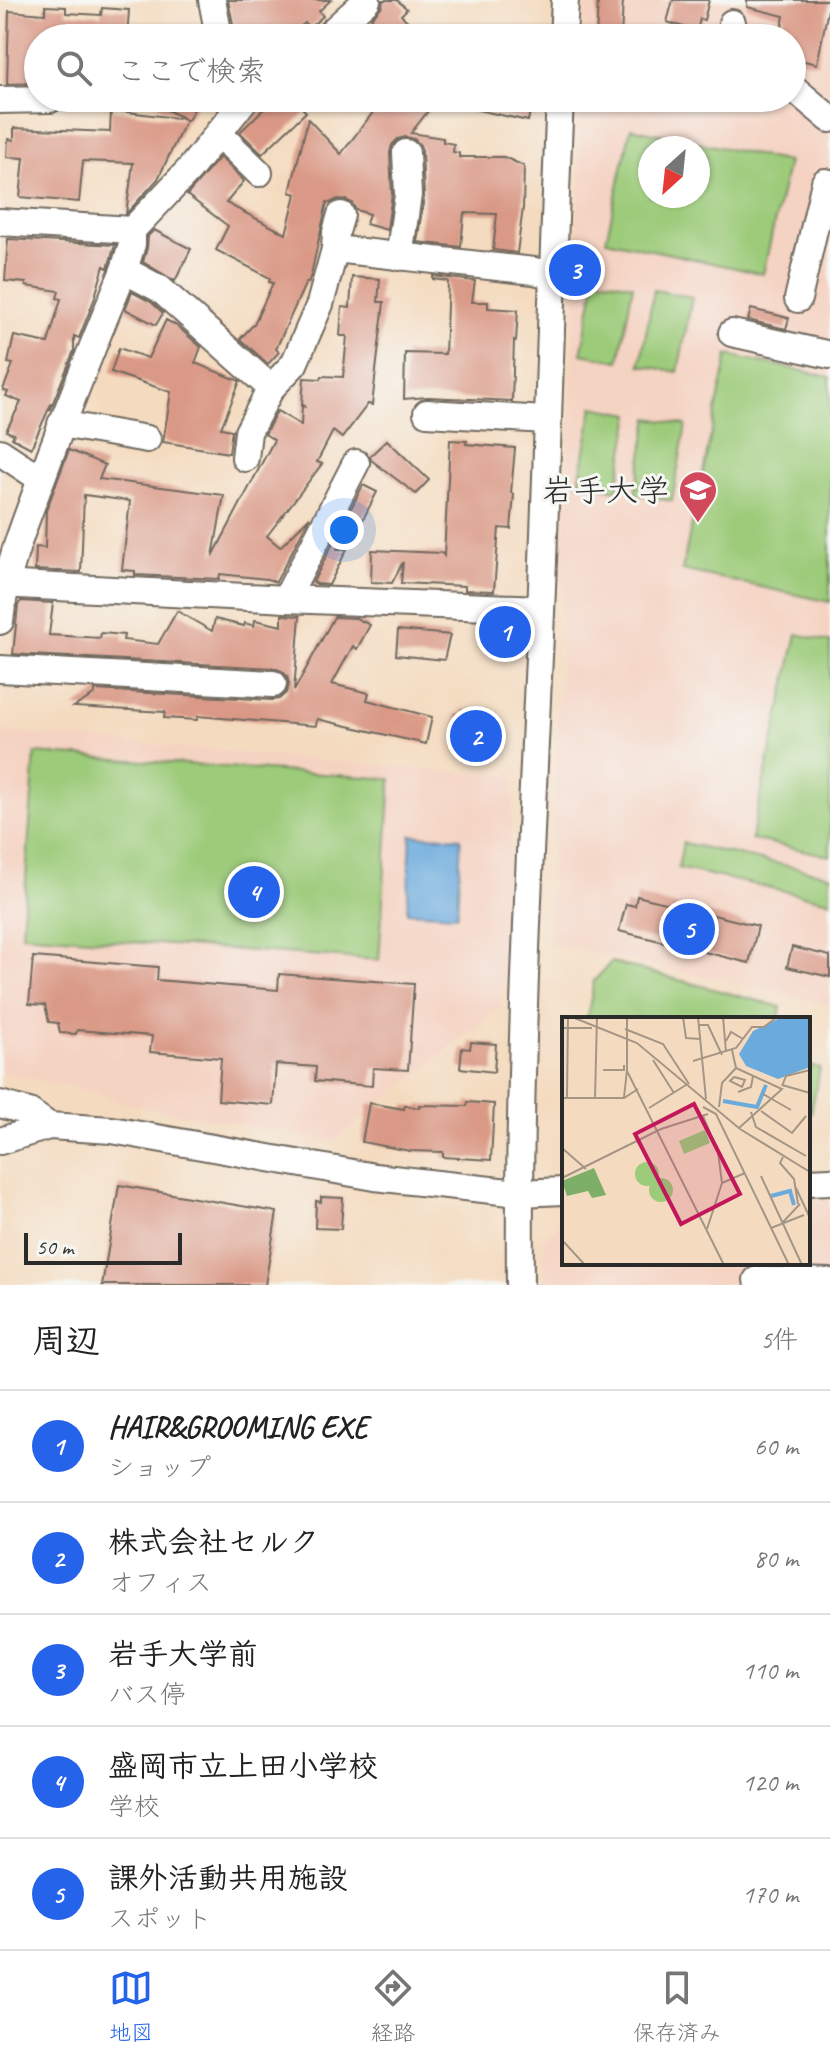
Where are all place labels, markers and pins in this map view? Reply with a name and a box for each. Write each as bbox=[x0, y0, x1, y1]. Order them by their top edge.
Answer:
pin: 3 bbox=[549, 240, 601, 300]
school or university icon: 岩手大学 bbox=[677, 469, 719, 524]
place label: 岩手大学 bbox=[542, 470, 670, 511]
pin: 1 bbox=[479, 602, 531, 662]
pin: 2 bbox=[450, 706, 502, 766]
pin: 4 bbox=[228, 862, 280, 922]
pin: 5 bbox=[663, 899, 715, 959]

